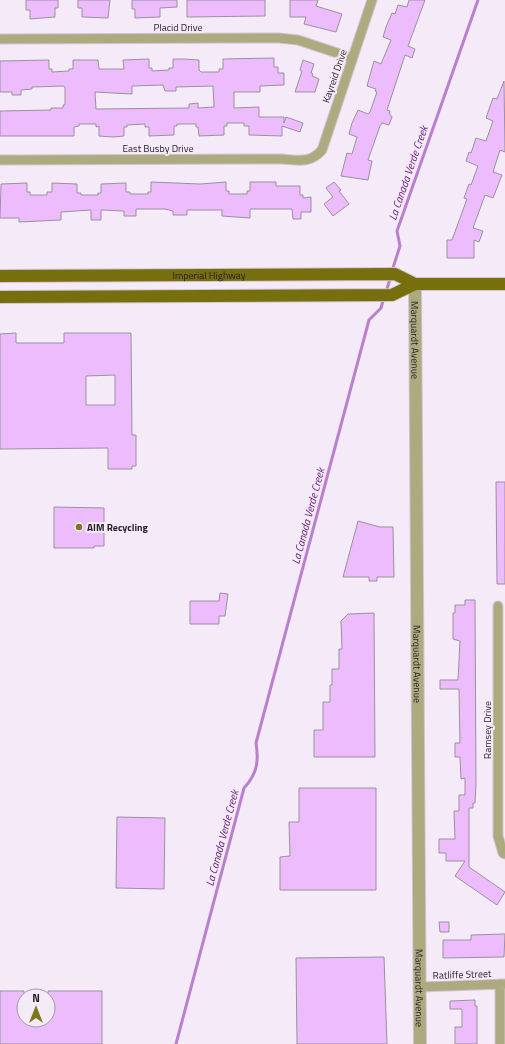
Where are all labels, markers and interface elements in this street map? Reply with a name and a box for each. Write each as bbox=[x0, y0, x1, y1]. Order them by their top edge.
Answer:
street label: Placid Drive bbox=[153, 20, 203, 35]
street label: Kayreid Drive bbox=[318, 48, 351, 105]
water label: La Canada Verde Creek bbox=[384, 123, 432, 222]
street label: East Busby Drive bbox=[122, 141, 194, 156]
street label: Imperial Highway bbox=[172, 268, 246, 283]
street label: Marquardt Avenue bbox=[407, 301, 423, 379]
water label: La Canada Verde Creek bbox=[287, 465, 329, 566]
place label: AIM Recycling bbox=[87, 520, 149, 535]
marker: AIM Recycling bbox=[74, 522, 84, 532]
street label: Marquardt Avenue bbox=[409, 625, 425, 703]
street label: Ramsey Drive bbox=[480, 701, 495, 759]
water label: La Canada Verde Creek bbox=[201, 787, 243, 888]
street label: Marquardt Avenue bbox=[411, 949, 427, 1027]
street label: Ratliffe Street bbox=[432, 966, 492, 983]
north arrow bbox=[16, 988, 56, 1028]
text: N bbox=[32, 990, 40, 1006]

